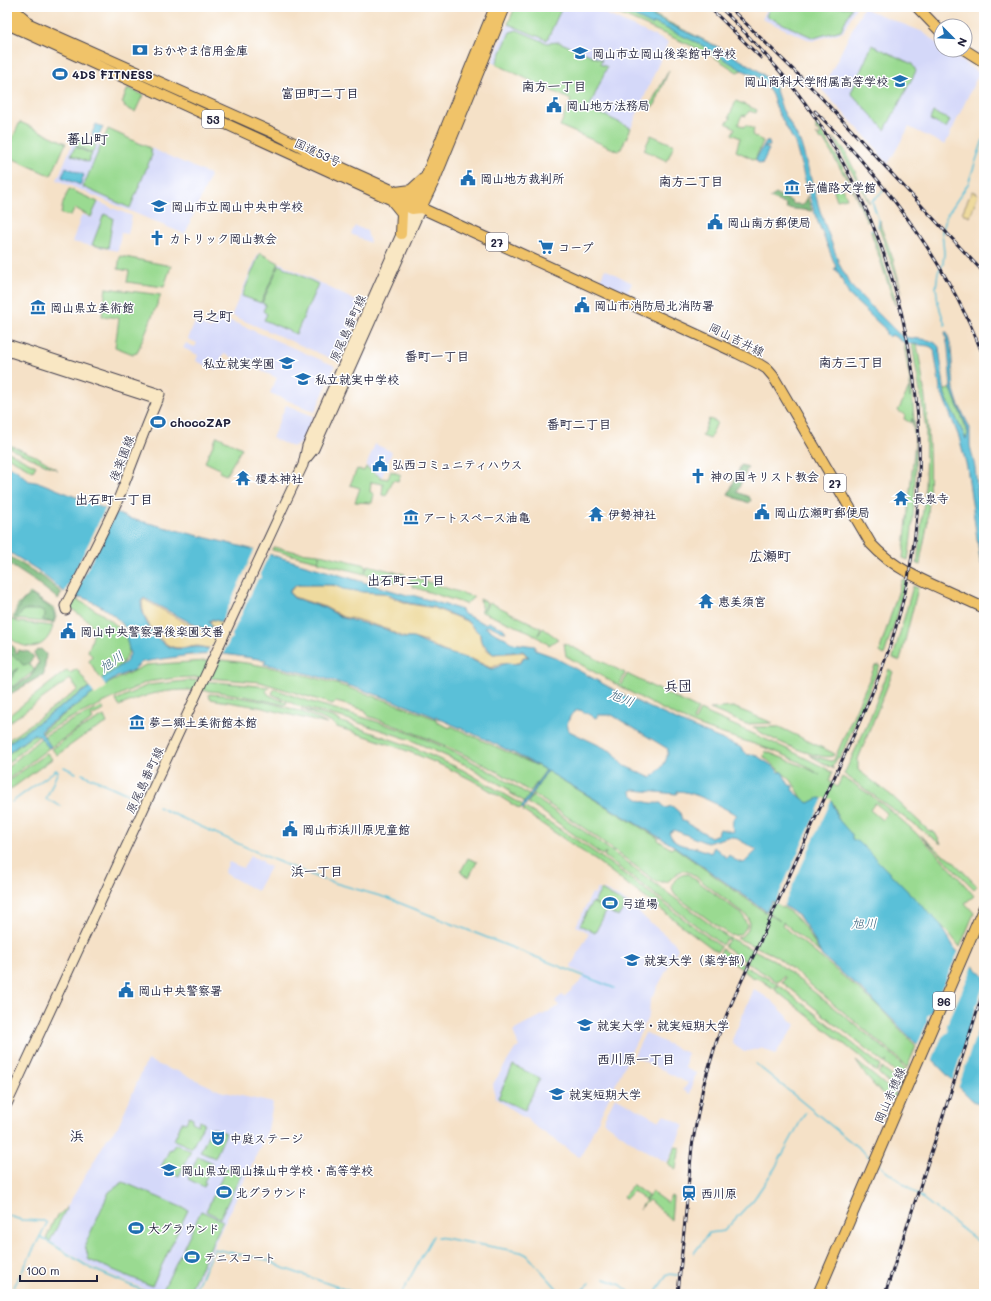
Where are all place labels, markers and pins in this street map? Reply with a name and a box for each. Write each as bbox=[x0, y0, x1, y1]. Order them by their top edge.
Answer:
bank icon: おかやま信用金庫 bbox=[131, 41, 149, 59]
place label: おかやま信用金庫 bbox=[152, 42, 248, 58]
school or university icon: 岡山市立岡山後楽館中学校 bbox=[571, 44, 589, 62]
place label: 岡山市立岡山後楽館中学校 bbox=[592, 45, 736, 61]
sports icon: 4DS FITNESS bbox=[51, 65, 69, 83]
place label: 4DS FITNESS bbox=[72, 66, 153, 82]
school or university icon: 岡山商科大学附属高等学校 bbox=[891, 72, 909, 90]
place label: 岡山商科大学附属高等学校 bbox=[744, 73, 888, 89]
public building icon: 岡山地方法務局 bbox=[545, 96, 563, 114]
place label: 岡山地方法務局 bbox=[566, 97, 650, 113]
public building icon: 岡山地方裁判所 bbox=[459, 169, 477, 187]
place label: 岡山地方裁判所 bbox=[480, 170, 565, 186]
museum icon: 吉備路文学館 bbox=[783, 178, 801, 196]
place label: 吉備路文学館 bbox=[804, 179, 876, 195]
school or university icon: 岡山市立岡山中央中学校 bbox=[150, 197, 168, 215]
place label: 岡山市立岡山中央中学校 bbox=[171, 198, 303, 214]
public building icon: 岡山南方郵便局 bbox=[706, 213, 724, 231]
place label: 岡山南方郵便局 bbox=[727, 214, 811, 230]
church icon: カトリック岡山教会 bbox=[148, 229, 166, 247]
place label: カトリック岡山教会 bbox=[169, 230, 277, 246]
supermarket icon: コープ bbox=[537, 238, 555, 256]
place label: コープ bbox=[558, 239, 594, 255]
public building icon: 岡山市消防局北消防署 bbox=[573, 296, 591, 314]
place label: 岡山市消防局北消防署 bbox=[594, 297, 714, 313]
museum icon: 岡山県立美術館 bbox=[29, 298, 47, 316]
place label: 岡山県立美術館 bbox=[50, 299, 134, 315]
school or university icon: 私立就実学園 bbox=[278, 354, 296, 372]
place label: 私立就実学園 bbox=[203, 355, 275, 371]
school or university icon: 私立就実中学校 bbox=[294, 370, 312, 388]
place label: 私立就実中学校 bbox=[315, 371, 399, 387]
sports icon: chocoZAP bbox=[149, 413, 167, 431]
place label: chocoZAP bbox=[170, 414, 231, 430]
public building icon: 弘西コミュニティハウス bbox=[371, 455, 389, 473]
place label: 弘西コミュニティハウス bbox=[392, 456, 523, 472]
church icon: 神の国キリスト教会 bbox=[689, 467, 707, 485]
place label: 神の国キリスト教会 bbox=[710, 468, 819, 484]
temple icon: 榎本神社 bbox=[234, 469, 252, 487]
place label: 榎本神社 bbox=[255, 470, 303, 486]
temple icon: 長泉寺 bbox=[892, 489, 910, 507]
place label: 長泉寺 bbox=[913, 490, 949, 506]
public building icon: 岡山広瀬町郵便局 bbox=[753, 503, 771, 521]
place label: 岡山広瀬町郵便局 bbox=[774, 504, 870, 520]
temple icon: 伊勢神社 bbox=[587, 505, 605, 523]
place label: 伊勢神社 bbox=[608, 506, 656, 522]
museum icon: アートスペース油亀 bbox=[402, 508, 420, 526]
place label: アートスペース油亀 bbox=[423, 509, 530, 525]
temple icon: 恵美須宮 bbox=[697, 592, 715, 610]
place label: 恵美須宮 bbox=[718, 593, 766, 609]
public building icon: 岡山中央警察署後楽園交番 bbox=[59, 622, 77, 640]
place label: 岡山中央警察署後楽園交番 bbox=[80, 623, 224, 639]
museum icon: 夢二郷土美術館本館 bbox=[128, 713, 146, 731]
place label: 夢二郷土美術館本館 bbox=[149, 714, 257, 730]
public building icon: 岡山市浜川原児童館 bbox=[281, 820, 299, 838]
place label: 岡山市浜川原児童館 bbox=[302, 821, 410, 837]
sports icon: 弓道場 bbox=[601, 894, 619, 912]
place label: 弓道場 bbox=[622, 895, 658, 911]
school or university icon: 就実大学（薬学部） bbox=[623, 951, 641, 969]
place label: 就実大学（薬学部） bbox=[644, 952, 752, 968]
public building icon: 岡山中央警察署 bbox=[117, 981, 135, 999]
place label: 岡山中央警察署 bbox=[138, 982, 222, 998]
school or university icon: 就実大学・就実短期大学 bbox=[576, 1016, 594, 1034]
place label: 就実大学・就実短期大学 bbox=[597, 1017, 729, 1033]
school or university icon: 就実短期大学 bbox=[548, 1085, 566, 1103]
place label: 就実短期大学 bbox=[569, 1086, 641, 1102]
theatre icon: 中庭ステージ bbox=[209, 1129, 227, 1147]
place label: 中庭ステージ bbox=[230, 1130, 303, 1146]
school or university icon: 岡山県立岡山操山中学校・高等学校 bbox=[160, 1161, 178, 1179]
place label: 岡山県立岡山操山中学校・高等学校 bbox=[181, 1162, 373, 1178]
sports icon: 北グラウンド bbox=[215, 1183, 233, 1201]
place label: 北グラウンド bbox=[236, 1184, 308, 1200]
station icon: 西川原 bbox=[680, 1184, 698, 1202]
place label: 西川原 bbox=[701, 1185, 737, 1201]
sports icon: 大グラウンド bbox=[127, 1219, 145, 1237]
place label: 大グラウンド bbox=[148, 1220, 220, 1236]
sports icon: テニスコート bbox=[183, 1248, 201, 1266]
place label: テニスコート bbox=[204, 1249, 276, 1265]

